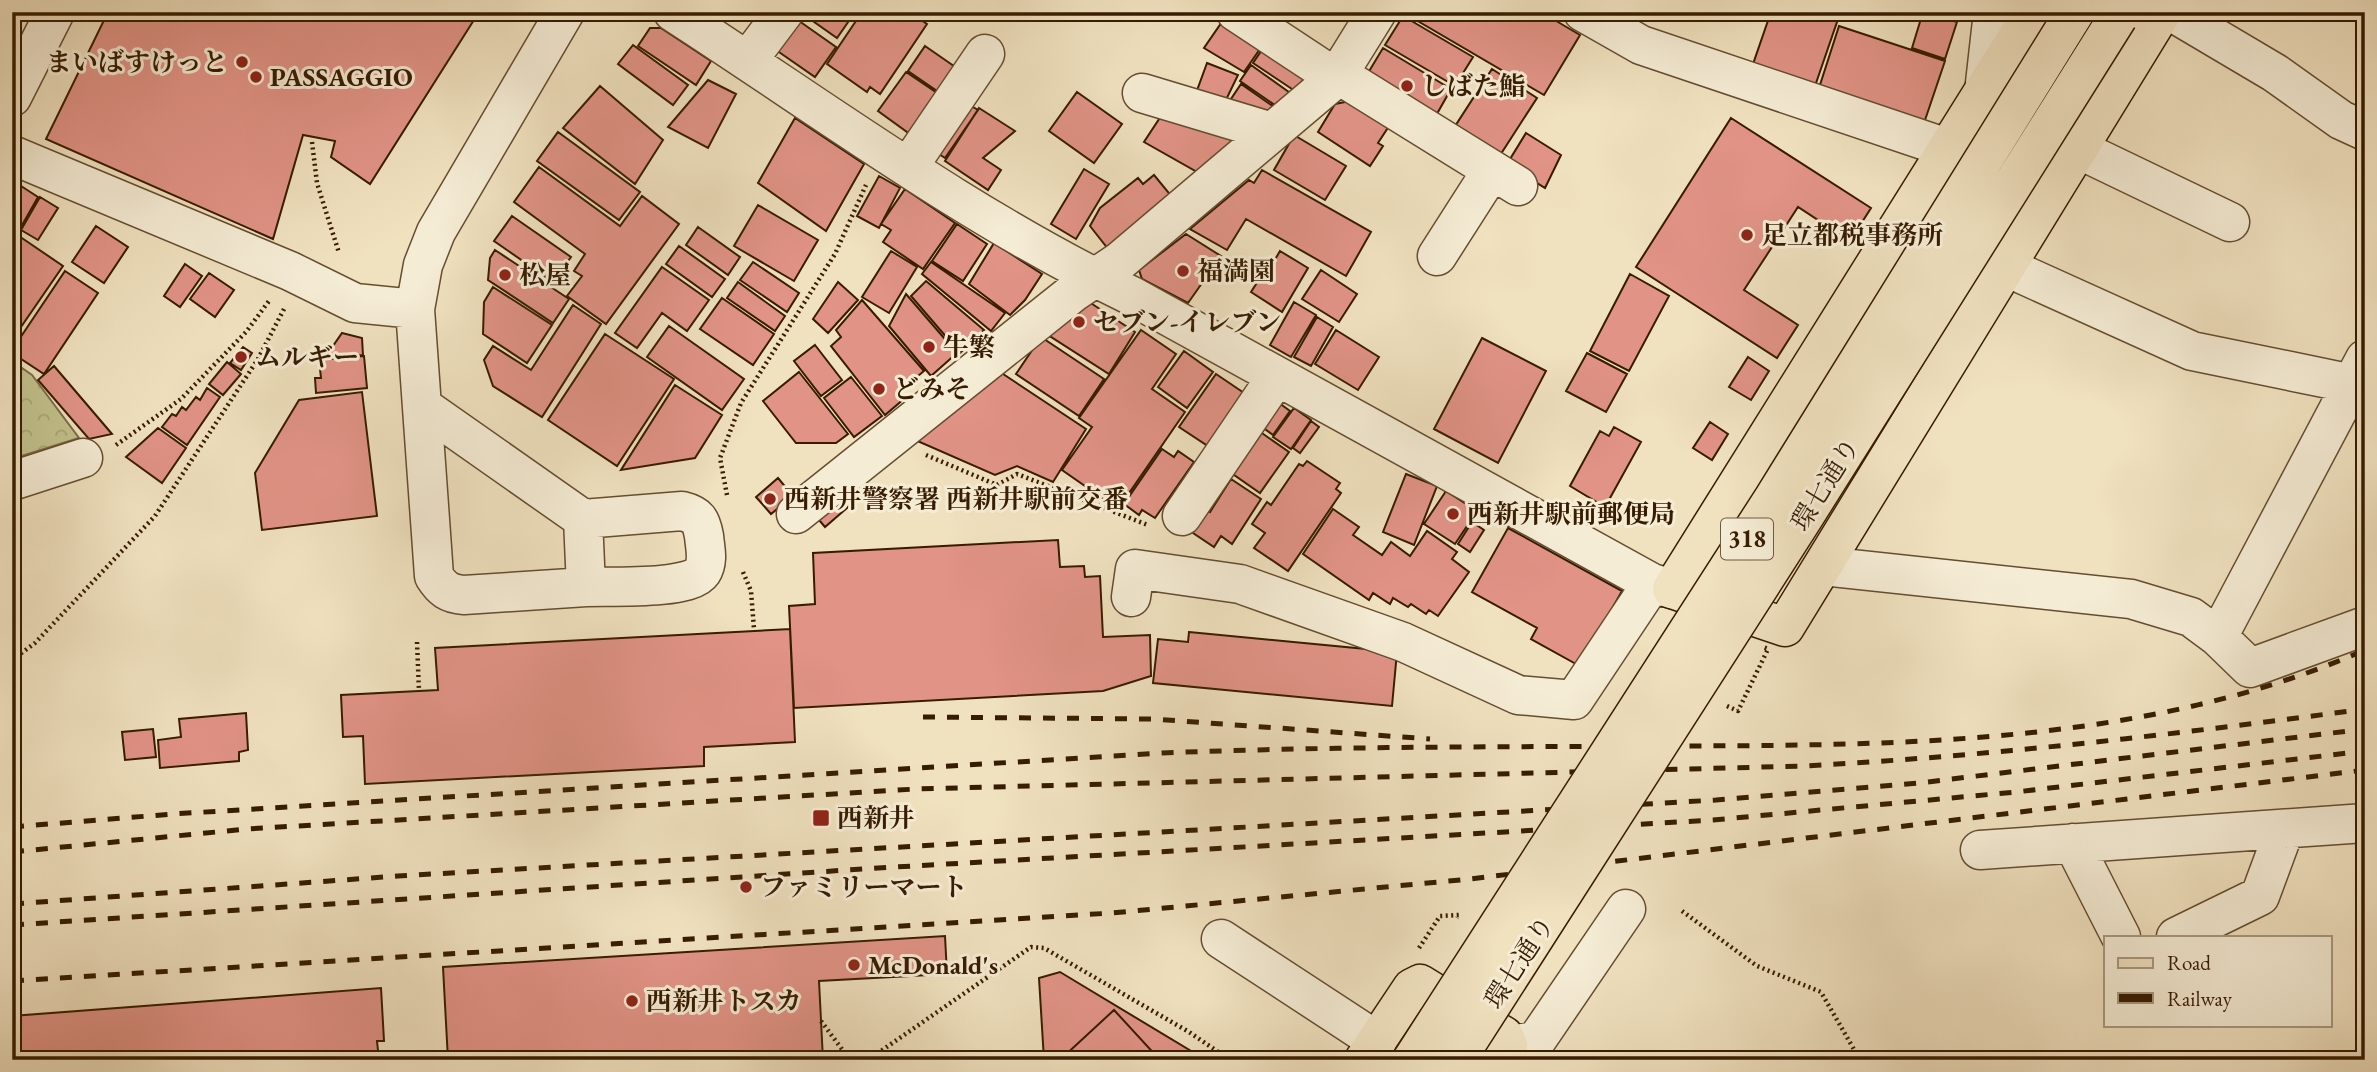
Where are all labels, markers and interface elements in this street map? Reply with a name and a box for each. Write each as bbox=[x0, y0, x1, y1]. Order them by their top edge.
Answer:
place label: まいばすけっと bbox=[46, 45, 228, 79]
marker: まいばすけっと bbox=[234, 54, 250, 70]
place label: PASSAGGIO bbox=[270, 60, 413, 94]
marker: PASSAGGIO bbox=[248, 69, 264, 85]
place label: しばた鮨 bbox=[1421, 69, 1525, 103]
marker: しばた鮨 bbox=[1399, 78, 1415, 94]
place label: 足立都税事務所 bbox=[1761, 218, 1943, 252]
marker: 足立都税事務所 bbox=[1739, 227, 1755, 243]
place label: 福満園 bbox=[1197, 254, 1275, 288]
place label: 松屋 bbox=[519, 258, 571, 292]
marker: 福満園 bbox=[1175, 263, 1191, 279]
marker: 松屋 bbox=[497, 267, 513, 283]
place label: セブン-イレブン bbox=[1093, 305, 1281, 339]
marker: セブン-イレブン bbox=[1071, 314, 1087, 330]
place label: 牛繁 bbox=[943, 330, 995, 364]
marker: 牛繁 bbox=[921, 339, 937, 355]
place label: ムルギー bbox=[255, 340, 359, 374]
marker: ムルギー bbox=[233, 349, 249, 365]
place label: どみそ bbox=[893, 372, 971, 406]
marker: どみそ bbox=[871, 381, 887, 397]
street label: 環七通り bbox=[1783, 431, 1867, 537]
place label: 西新井警察署 西新井駅前交番 bbox=[784, 482, 1128, 516]
marker: 西新井警察署 西新井駅前交番 bbox=[762, 491, 778, 507]
place label: 西新井駅前郵便局 bbox=[1467, 497, 1675, 531]
marker: 西新井駅前郵便局 bbox=[1445, 506, 1461, 522]
road number: 318 bbox=[1721, 518, 1773, 560]
place label: 西新井 bbox=[837, 801, 915, 835]
marker: 西新井 bbox=[811, 808, 831, 828]
place label: ファミリーマート bbox=[760, 870, 967, 904]
marker: ファミリーマート bbox=[738, 879, 754, 895]
street label: 環七通り bbox=[1476, 909, 1562, 1015]
legend bbox=[2104, 936, 2332, 1026]
place label: McDonald's bbox=[868, 948, 998, 982]
text: Road bbox=[2167, 949, 2211, 976]
marker: McDonald's bbox=[846, 957, 862, 973]
place label: 西新井トスカ bbox=[646, 984, 802, 1018]
text: Railway bbox=[2167, 985, 2233, 1012]
marker: 西新井トスカ bbox=[624, 993, 640, 1009]

